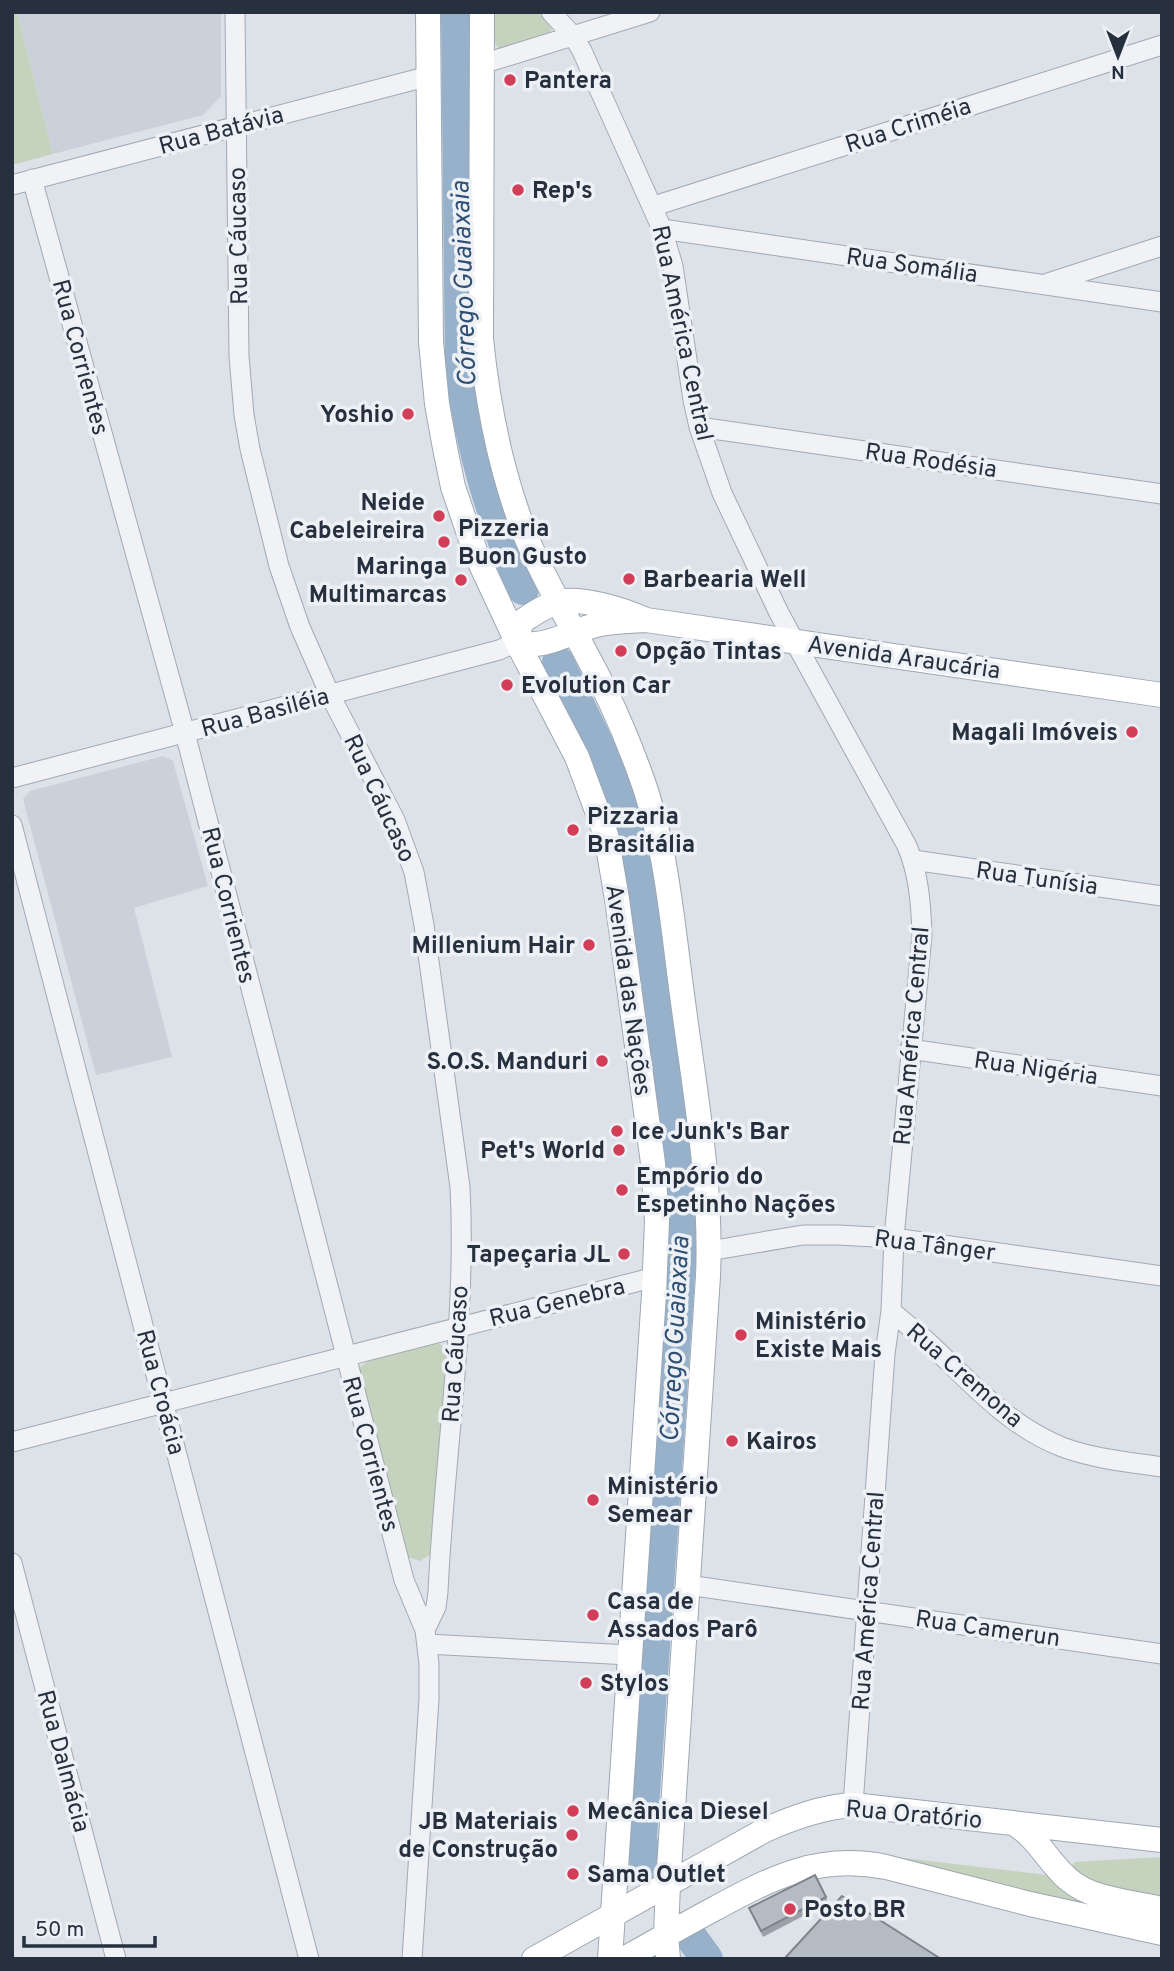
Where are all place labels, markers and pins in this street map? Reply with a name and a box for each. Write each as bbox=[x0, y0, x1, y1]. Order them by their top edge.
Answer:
place label: Pantera bbox=[524, 67, 612, 97]
marker: Pantera bbox=[502, 72, 518, 88]
place label: Rep's bbox=[532, 177, 593, 207]
marker: Rep's bbox=[510, 182, 526, 198]
place label: Yoshio bbox=[320, 401, 394, 431]
marker: Yoshio bbox=[400, 406, 416, 422]
place label: Neide Cabeleireira bbox=[289, 489, 425, 547]
marker: Neide Cabeleireira bbox=[431, 508, 447, 524]
place label: Pizzeria Buon Gusto bbox=[458, 515, 587, 573]
marker: Pizzeria Buon Gusto bbox=[436, 534, 452, 550]
place label: Maringa Multimarcas bbox=[309, 553, 447, 611]
place label: Barbearia Well bbox=[643, 566, 807, 596]
marker: Barbearia Well bbox=[621, 571, 637, 587]
marker: Maringa Multimarcas bbox=[453, 572, 469, 588]
place label: Opção Tintas bbox=[635, 638, 782, 668]
marker: Opção Tintas bbox=[613, 643, 629, 659]
place label: Evolution Car bbox=[521, 672, 671, 702]
marker: Evolution Car bbox=[499, 677, 515, 693]
place label: Magali Imóveis bbox=[951, 719, 1118, 749]
marker: Magali Imóveis bbox=[1124, 724, 1140, 740]
place label: Pizzaria Brasitália bbox=[587, 803, 695, 861]
marker: Pizzaria Brasitália bbox=[565, 822, 581, 838]
place label: Millenium Hair bbox=[412, 932, 575, 962]
marker: Millenium Hair bbox=[581, 937, 597, 953]
place label: S.O.S. Manduri bbox=[427, 1048, 588, 1078]
marker: S.O.S. Manduri bbox=[594, 1053, 610, 1069]
place label: Ice Junk's Bar bbox=[631, 1118, 790, 1148]
marker: Ice Junk's Bar bbox=[609, 1123, 625, 1139]
place label: Pet's World bbox=[480, 1137, 605, 1167]
marker: Pet's World bbox=[611, 1142, 627, 1158]
place label: Empório do Espetinho Nações bbox=[636, 1163, 836, 1221]
marker: Empório do Espetinho Nações bbox=[614, 1182, 630, 1198]
place label: Tapeçaria JL bbox=[466, 1241, 610, 1271]
marker: Tapeçaria JL bbox=[616, 1246, 632, 1262]
place label: Ministério Existe Mais bbox=[755, 1308, 882, 1366]
marker: Ministério Existe Mais bbox=[733, 1327, 749, 1343]
place label: Kairos bbox=[746, 1428, 817, 1458]
marker: Kairos bbox=[724, 1433, 740, 1449]
place label: Ministério Semear bbox=[607, 1473, 719, 1531]
marker: Ministério Semear bbox=[585, 1492, 601, 1508]
place label: Casa de Assados Parô bbox=[607, 1588, 758, 1646]
marker: Casa de Assados Parô bbox=[585, 1607, 601, 1623]
place label: Stylos bbox=[600, 1670, 669, 1700]
marker: Stylos bbox=[578, 1675, 594, 1691]
place label: Mecânica Diesel bbox=[587, 1798, 769, 1828]
marker: Mecânica Diesel bbox=[565, 1803, 581, 1819]
place label: JB Materiais de Construção bbox=[398, 1808, 558, 1866]
marker: JB Materiais de Construção bbox=[564, 1827, 580, 1843]
place label: Sama Outlet bbox=[587, 1861, 726, 1891]
marker: Sama Outlet bbox=[565, 1866, 581, 1882]
place label: Posto BR bbox=[804, 1896, 906, 1926]
marker: Posto BR bbox=[782, 1901, 798, 1917]

